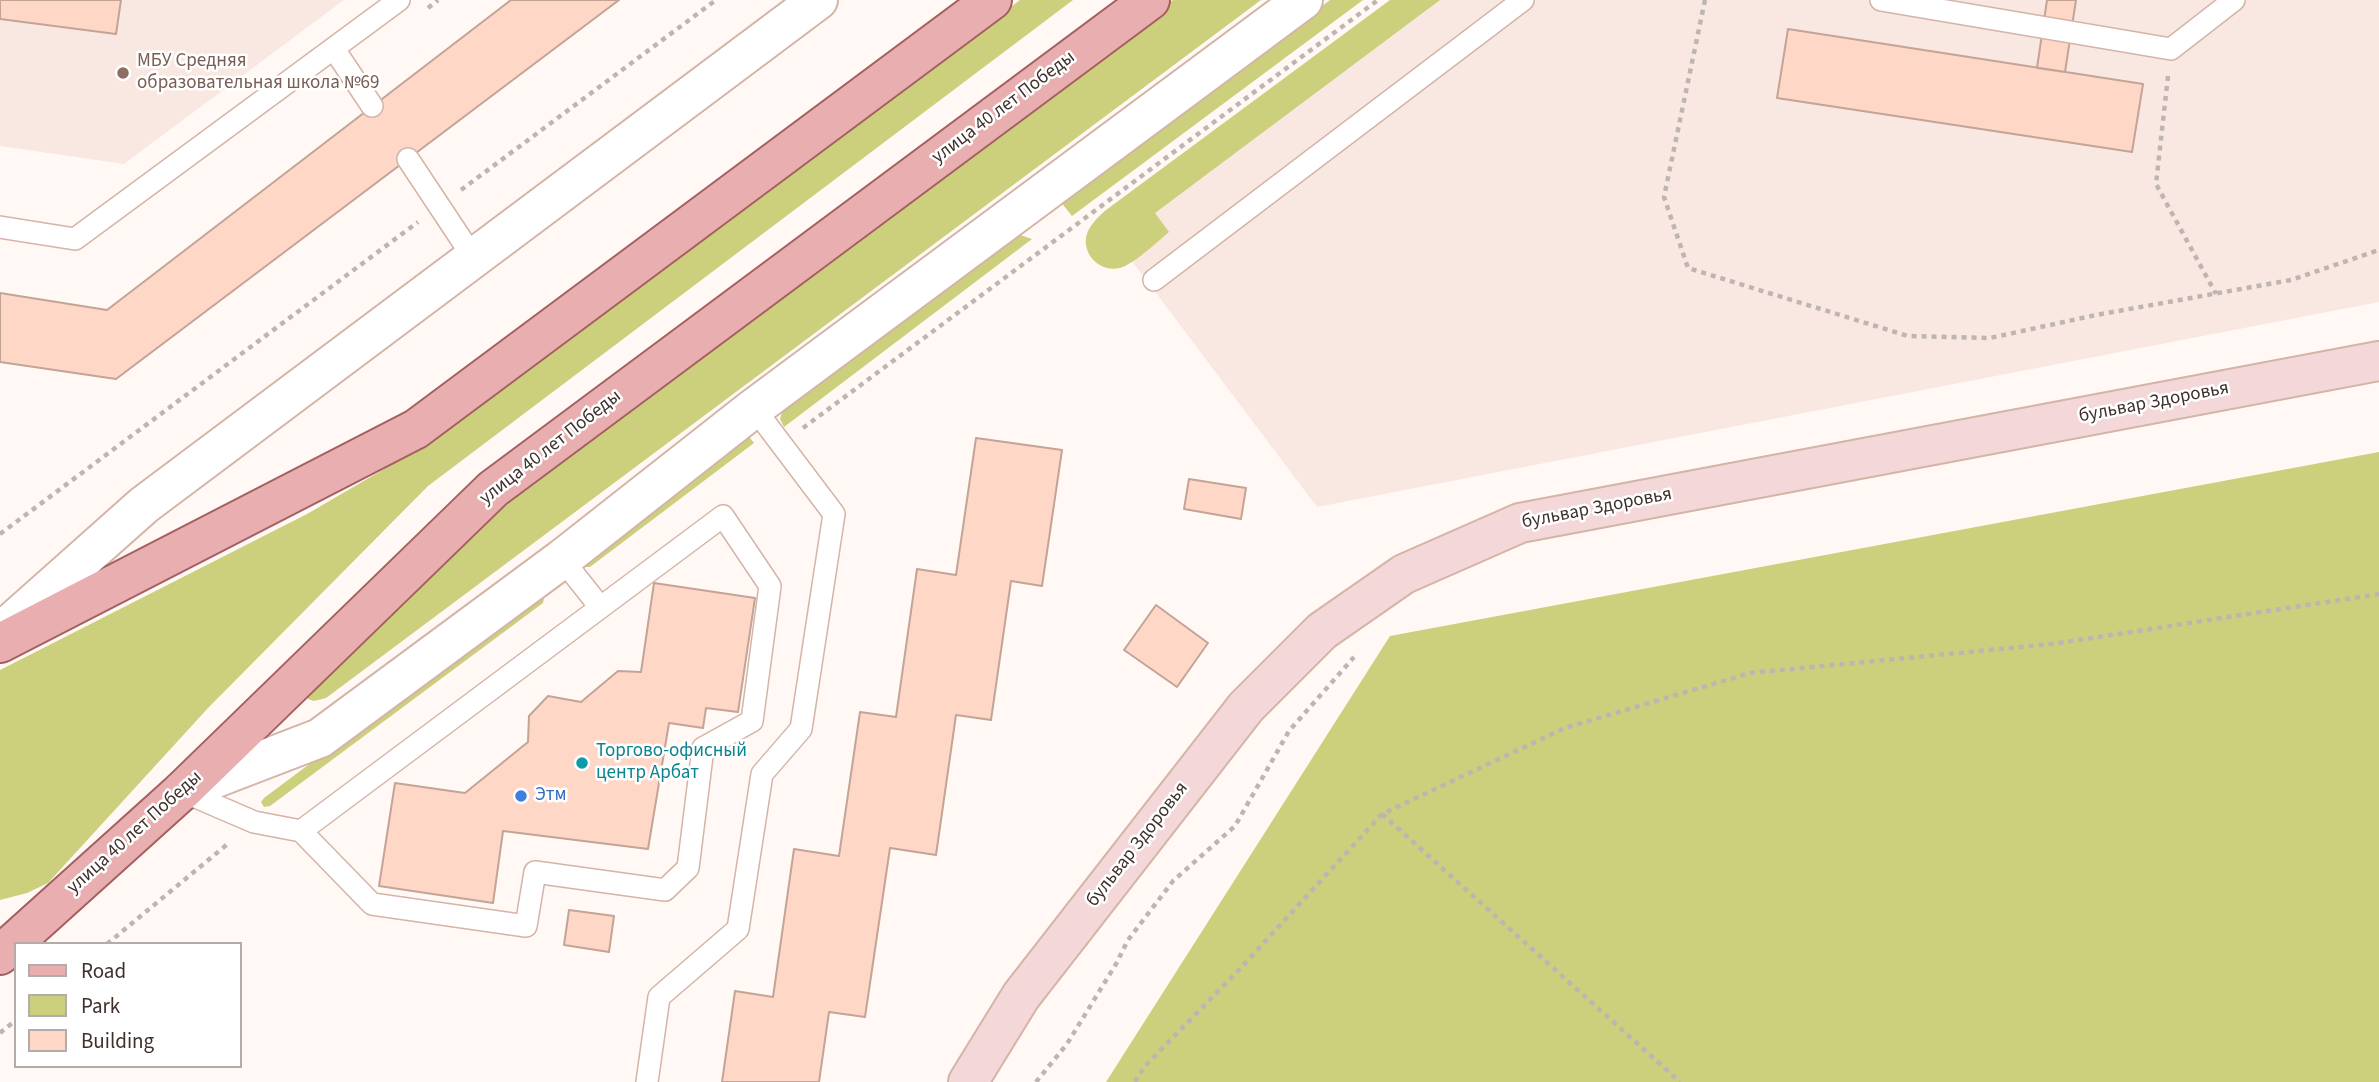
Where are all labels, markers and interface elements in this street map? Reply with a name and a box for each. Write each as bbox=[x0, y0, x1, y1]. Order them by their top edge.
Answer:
street label: улица 40 лет Победы bbox=[928, 47, 1080, 169]
place label: МБУ Средняя образовательная школа №69 bbox=[137, 51, 380, 95]
marker: МБУ Средняя образовательная школа №69 bbox=[115, 65, 131, 81]
street label: бульвар Здоровья bbox=[2077, 377, 2231, 429]
street label: улица 40 лет Победы bbox=[476, 386, 626, 510]
street label: бульвар Здоровья bbox=[1520, 483, 1674, 535]
place label: Торгово-офисный центр Арбат bbox=[596, 741, 747, 785]
marker: Торгово-офисный центр Арбат bbox=[574, 755, 590, 771]
street label: улица 40 лет Победы bbox=[63, 767, 207, 899]
street label: бульвар Здоровья bbox=[1082, 778, 1194, 912]
place label: Этм bbox=[535, 785, 567, 807]
marker: Этм bbox=[513, 788, 529, 804]
legend bbox=[14, 942, 242, 1068]
text: Road bbox=[81, 956, 126, 986]
text: Park bbox=[81, 991, 120, 1021]
text: Building bbox=[81, 1026, 154, 1056]

